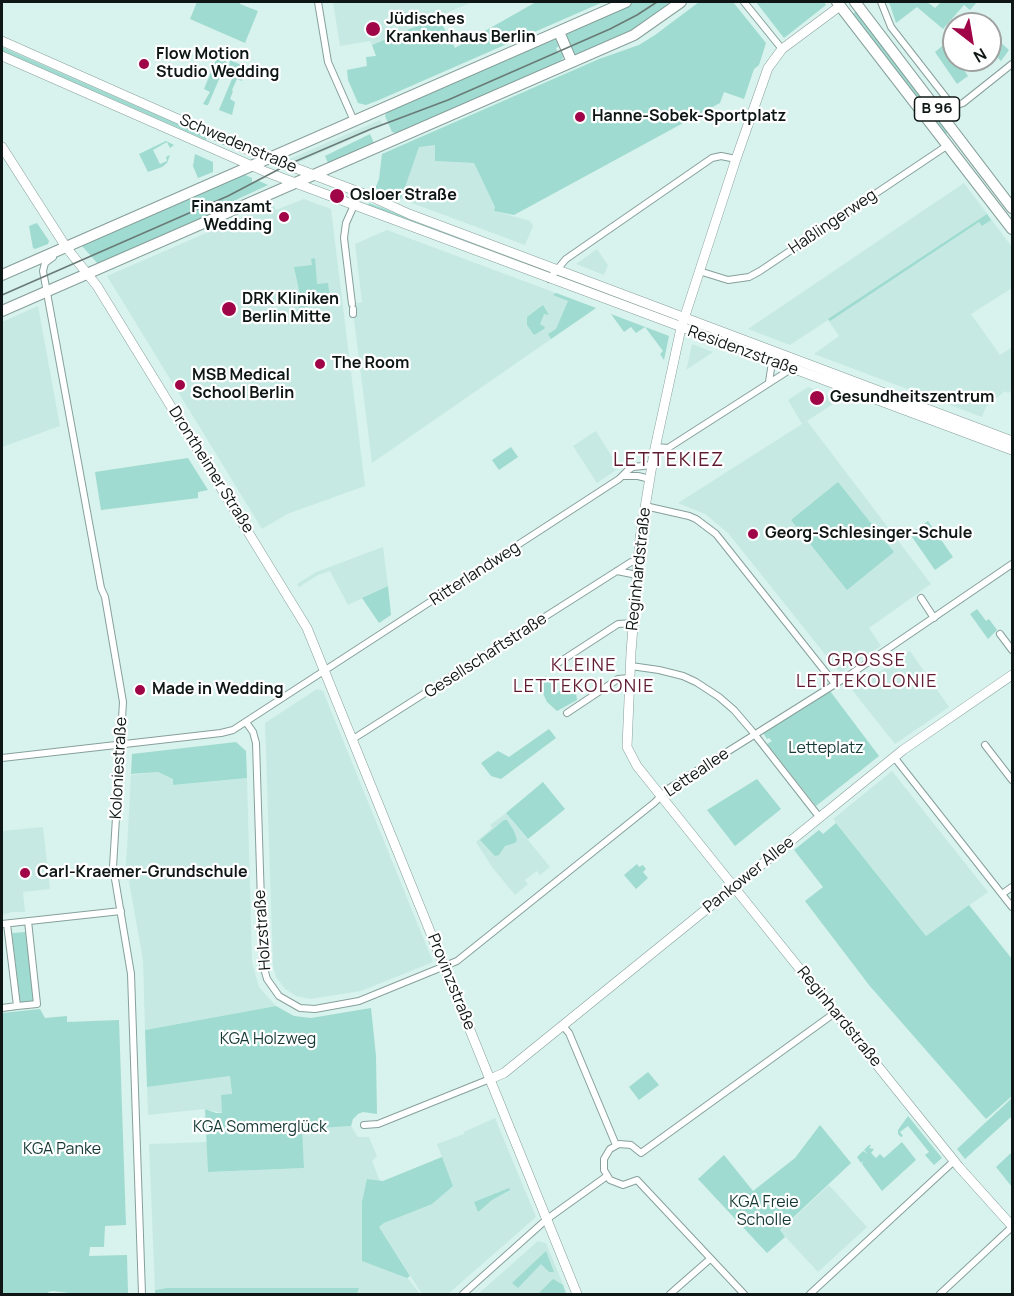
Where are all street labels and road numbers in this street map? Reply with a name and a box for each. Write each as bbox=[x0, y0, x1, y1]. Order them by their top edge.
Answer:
road number: B 96 bbox=[914, 97, 960, 121]
street label: Schwedenstraße bbox=[176, 111, 300, 177]
street label: Haßlingerweg bbox=[785, 186, 881, 258]
street label: Residenzstraße bbox=[685, 322, 801, 380]
street label: Drontheimer Straße bbox=[164, 403, 258, 537]
street label: Reginhardstraße bbox=[623, 506, 655, 632]
street label: Ritterlandweg bbox=[427, 538, 523, 610]
street label: Gesellschaftstraße bbox=[421, 609, 551, 703]
street label: Koloniestraße bbox=[107, 716, 131, 820]
street label: Letteallee bbox=[661, 744, 733, 802]
street label: Pankower Allee bbox=[700, 833, 798, 917]
street label: Holzstraße bbox=[251, 889, 275, 971]
street label: Provinzstraße bbox=[423, 931, 479, 1033]
street label: Reginhardstraße bbox=[793, 963, 885, 1071]

